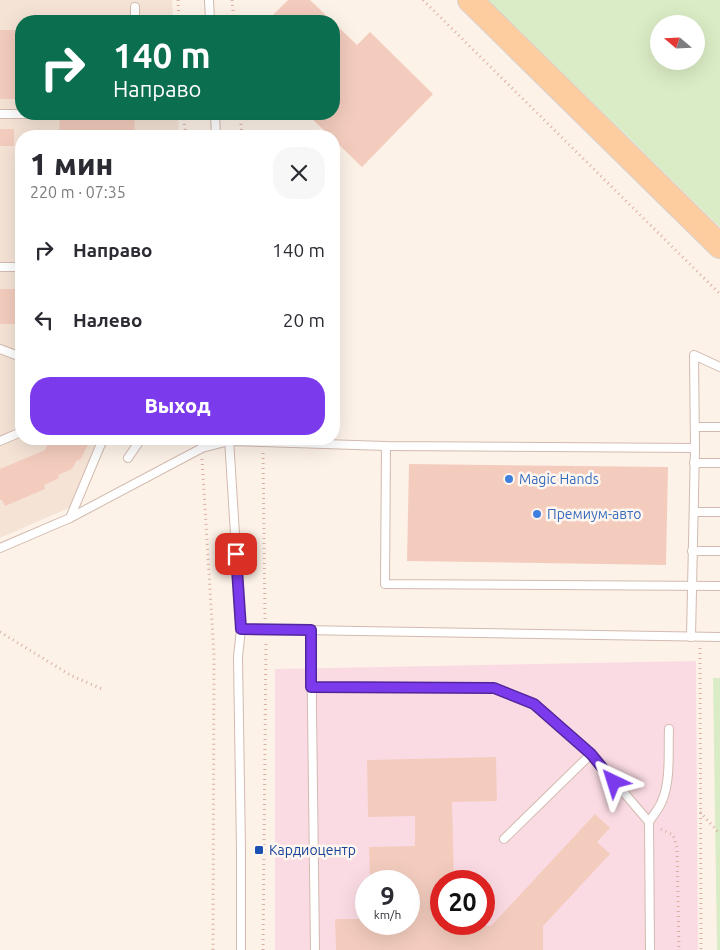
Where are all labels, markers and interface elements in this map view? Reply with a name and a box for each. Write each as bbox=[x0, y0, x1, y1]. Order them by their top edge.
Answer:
north arrow bbox=[650, 15, 705, 70]
map controls bbox=[650, 15, 705, 70]
icon: right bbox=[30, 35, 95, 100]
text: 140 m bbox=[113, 35, 211, 75]
text: Направо bbox=[113, 76, 201, 101]
text: 1 мин bbox=[30, 147, 113, 181]
button: close bbox=[273, 147, 325, 199]
text: 220 m · 07:35 bbox=[30, 183, 126, 201]
icon: right bbox=[30, 236, 58, 264]
text: Направо bbox=[73, 239, 153, 261]
text: 140 m bbox=[272, 239, 325, 261]
icon: left bbox=[30, 306, 58, 334]
text: Налево bbox=[73, 309, 142, 331]
text: 20 m bbox=[283, 309, 325, 331]
button: Выход bbox=[30, 377, 325, 435]
place label: Magic Hands bbox=[519, 471, 599, 487]
marker: Magic Hands bbox=[503, 473, 515, 485]
place label: Премиум-авто bbox=[547, 506, 641, 522]
marker: Премиум-авто bbox=[531, 508, 543, 520]
pin bbox=[215, 533, 257, 575]
icon: arrive bbox=[222, 540, 250, 568]
position arrow bbox=[587, 755, 639, 807]
place label: Кардиоцентр bbox=[269, 842, 356, 858]
marker: Кардиоцентр bbox=[253, 844, 265, 856]
speed limit sign: 20 bbox=[430, 870, 495, 935]
text: 9 bbox=[380, 882, 395, 910]
text: km/h bbox=[374, 908, 401, 921]

